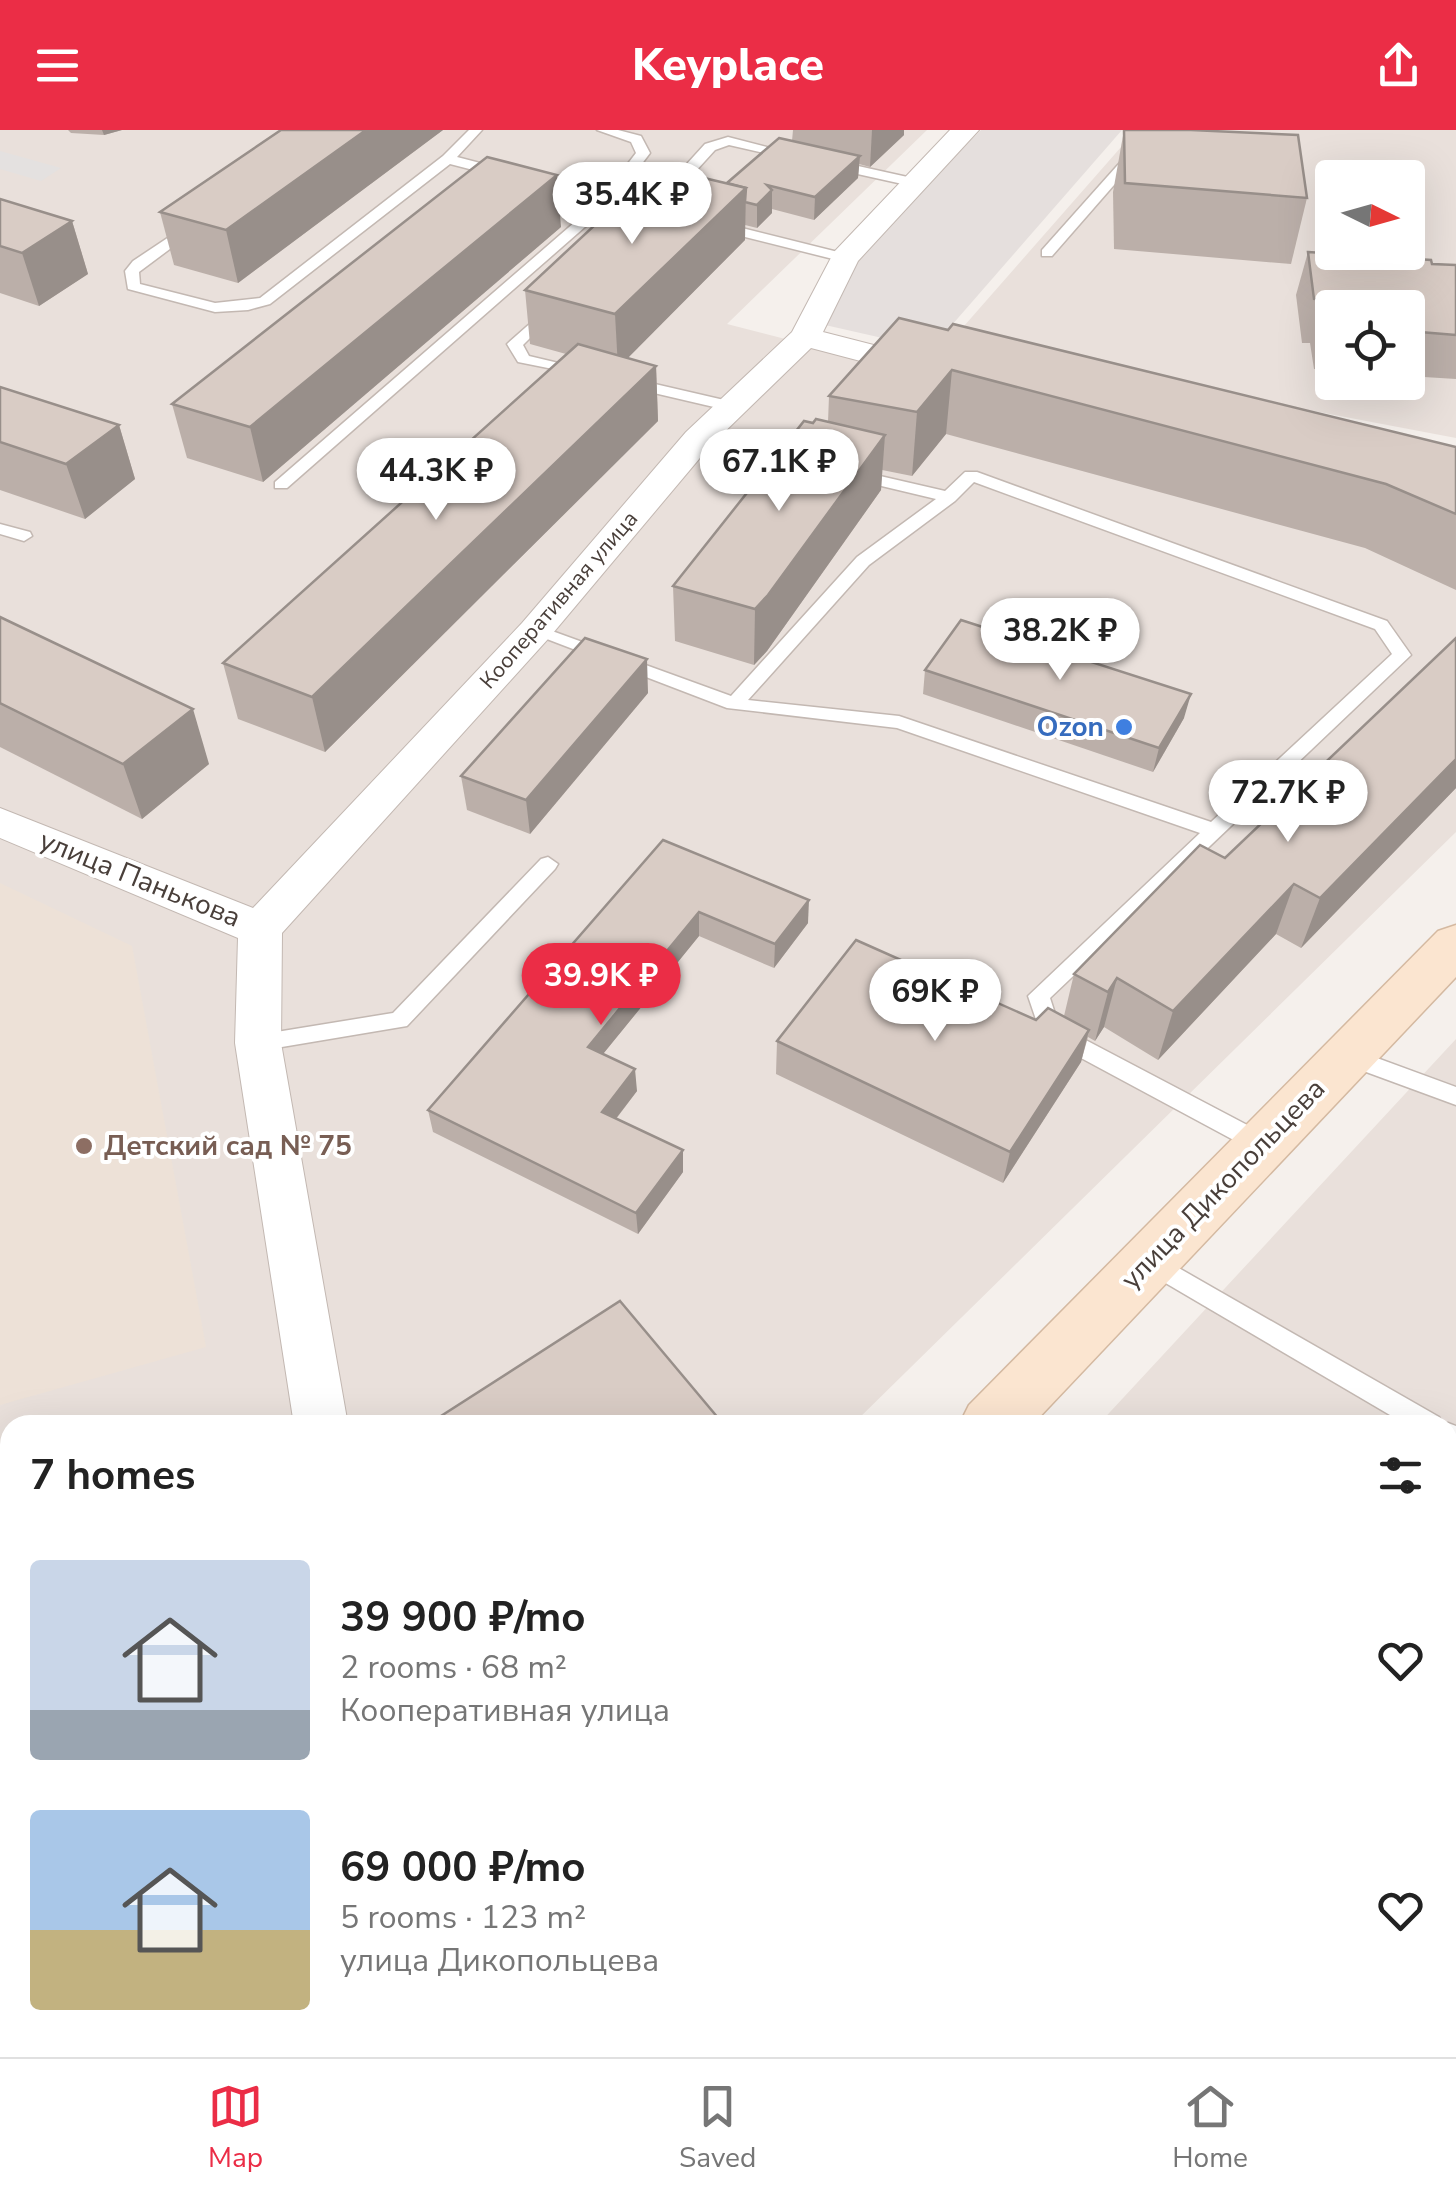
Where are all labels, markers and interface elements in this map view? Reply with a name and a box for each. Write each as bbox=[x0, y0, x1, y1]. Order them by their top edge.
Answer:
text: Keyplace bbox=[632, 35, 824, 96]
icon: menu bbox=[30, 38, 85, 93]
icon: share bbox=[1371, 38, 1426, 93]
north arrow bbox=[1315, 160, 1425, 270]
map controls bbox=[1315, 160, 1425, 400]
pin: 35.4K ₽ bbox=[540, 162, 724, 247]
text: 35.4K ₽ bbox=[575, 173, 689, 216]
button: locate bbox=[1315, 290, 1425, 400]
pin: 67.1K ₽ bbox=[687, 429, 871, 514]
pin: 44.3K ₽ bbox=[344, 438, 528, 523]
text: 67.1K ₽ bbox=[722, 440, 836, 483]
text: 44.3K ₽ bbox=[379, 449, 493, 492]
street label: Кооперативная улица bbox=[473, 505, 645, 695]
pin: 38.2K ₽ bbox=[968, 598, 1152, 683]
text: 38.2K ₽ bbox=[1003, 609, 1117, 652]
place label: Ozon bbox=[1037, 708, 1104, 746]
marker: Ozon bbox=[1113, 716, 1135, 738]
pin: 72.7K ₽ bbox=[1196, 760, 1380, 845]
text: 72.7K ₽ bbox=[1231, 771, 1345, 814]
street label: улица Панькова bbox=[34, 821, 246, 937]
pin: 39.9K ₽ bbox=[509, 943, 693, 1028]
text: 39.9K ₽ bbox=[544, 954, 658, 997]
pin: 69K ₽ bbox=[865, 959, 1005, 1044]
text: 69K ₽ bbox=[891, 970, 979, 1013]
street label: улица Дикопольцева bbox=[1112, 1070, 1334, 1298]
place label: Детский сад № 75 bbox=[104, 1127, 352, 1165]
marker: Детский сад № 75 bbox=[73, 1135, 95, 1157]
text: 7 homes bbox=[30, 1447, 195, 1504]
icon: filters bbox=[1373, 1448, 1428, 1503]
text: 39 900 ₽/mo bbox=[340, 1589, 586, 1646]
icon: home bbox=[110, 1600, 230, 1720]
icon: heart bbox=[1373, 1633, 1428, 1688]
text: 2 rooms · 68 m² bbox=[340, 1646, 567, 1689]
text: Кооперативная улица bbox=[340, 1689, 670, 1732]
text: 69 000 ₽/mo bbox=[340, 1839, 586, 1896]
icon: home bbox=[110, 1850, 230, 1970]
icon: heart bbox=[1373, 1883, 1428, 1938]
text: 5 rooms · 123 m² bbox=[340, 1896, 586, 1939]
text: улица Дикопольцева bbox=[340, 1939, 659, 1982]
tab: Map bbox=[208, 2079, 263, 2177]
tab: Saved bbox=[679, 2079, 756, 2177]
tab: Home bbox=[1172, 2079, 1248, 2177]

